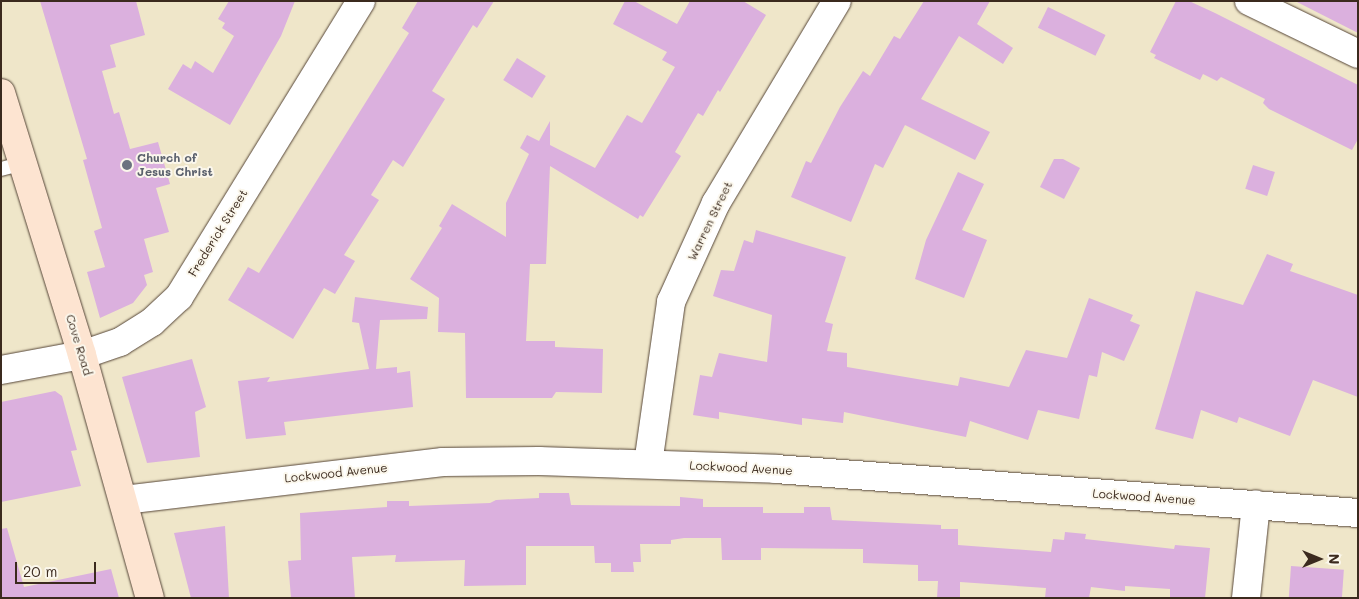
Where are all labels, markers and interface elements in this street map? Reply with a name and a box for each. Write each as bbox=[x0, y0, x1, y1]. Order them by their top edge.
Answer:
place label: Church of Jesus Christ bbox=[137, 151, 213, 179]
marker: Church of Jesus Christ bbox=[121, 159, 133, 171]
street label: Warren Street bbox=[685, 179, 735, 263]
street label: Frederick Street bbox=[185, 187, 251, 279]
street label: Cove Road bbox=[63, 313, 95, 377]
street label: Lockwood Avenue bbox=[689, 458, 793, 478]
street label: Lockwood Avenue bbox=[284, 460, 388, 486]
street label: Lockwood Avenue bbox=[1092, 486, 1196, 508]
north arrow bbox=[1294, 534, 1344, 584]
scale bar bbox=[18, 552, 99, 584]
text: N bbox=[1325, 554, 1344, 564]
text: 20 m bbox=[23, 561, 57, 581]

